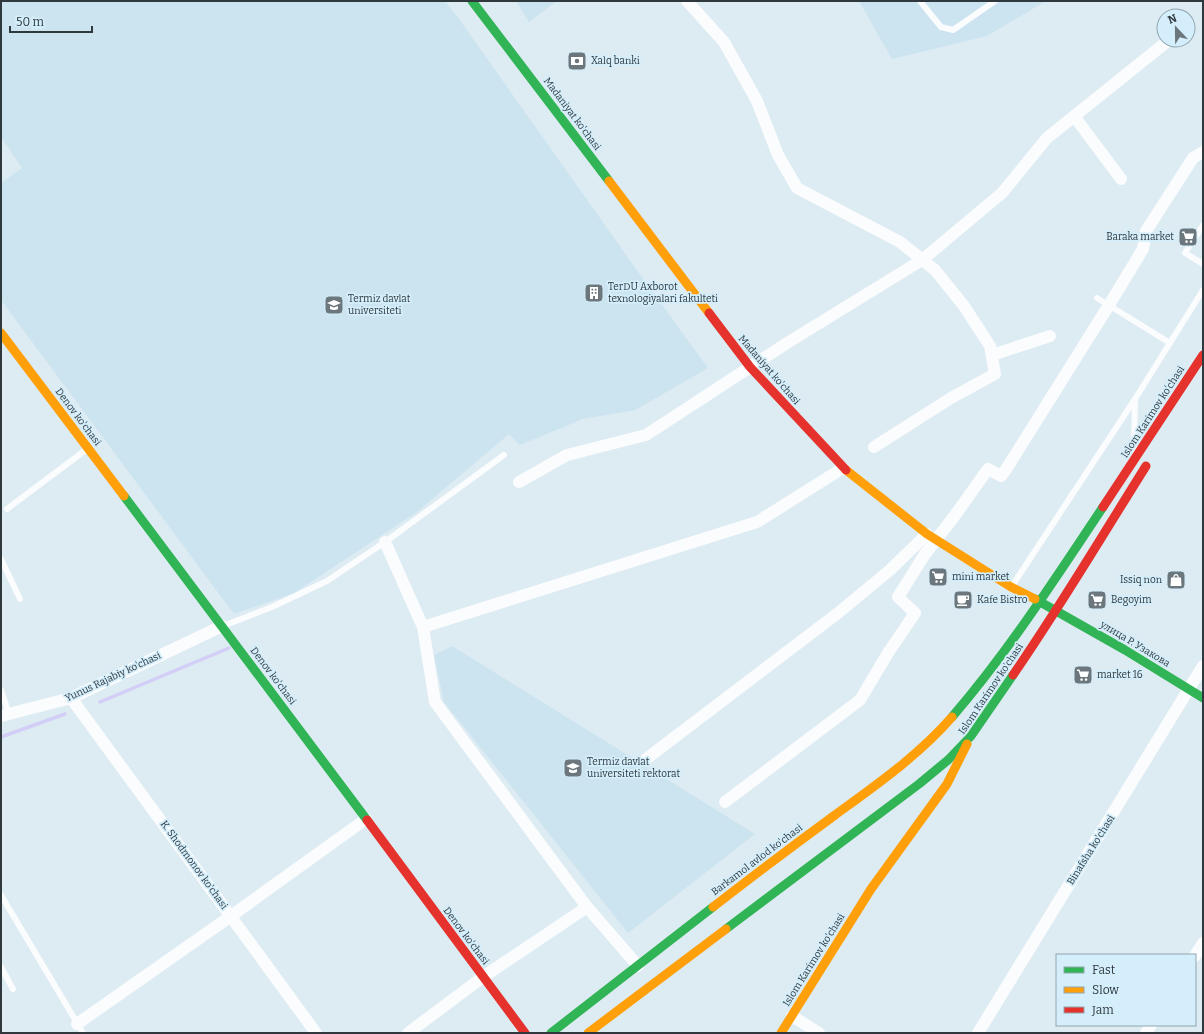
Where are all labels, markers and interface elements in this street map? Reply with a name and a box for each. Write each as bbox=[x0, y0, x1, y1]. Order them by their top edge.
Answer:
scale bar bbox=[10, 8, 92, 34]
north arrow bbox=[1156, 8, 1196, 48]
text: N bbox=[1166, 11, 1179, 27]
text: 50 m bbox=[16, 15, 45, 29]
bank icon: Xalq banki bbox=[566, 50, 588, 72]
place label: Xalq banki bbox=[591, 55, 640, 67]
street label: Madaniyat ko'chasi bbox=[541, 75, 603, 153]
supermarket icon: Baraka market bbox=[1177, 226, 1199, 248]
place label: Baraka market bbox=[1106, 231, 1174, 243]
place label: TerDU Axborot texnologiyalari fakulteti bbox=[608, 281, 718, 305]
building icon: TerDU Axborot texnologiyalari fakulteti bbox=[583, 282, 605, 304]
place label: Termiz davlat universiteti bbox=[348, 293, 411, 317]
school or university icon: Termiz davlat universiteti bbox=[323, 294, 345, 316]
street label: Madaniyat ko'chasi bbox=[736, 333, 802, 407]
street label: Islom Karimov ko'chasi bbox=[1119, 364, 1187, 460]
street label: Denov ko'chasi bbox=[52, 386, 104, 448]
supermarket icon: mini market bbox=[927, 566, 949, 588]
shop icon: Issiq non bbox=[1165, 569, 1187, 591]
place label: mini market bbox=[952, 571, 1010, 583]
place label: Issiq non bbox=[1120, 574, 1163, 586]
cafe icon: Kafe Bistro bbox=[952, 589, 974, 611]
supermarket icon: Begoyim bbox=[1086, 589, 1108, 611]
place label: Kafe Bistro bbox=[977, 594, 1028, 606]
place label: Begoyim bbox=[1111, 594, 1152, 606]
street label: улица Р. Узакова bbox=[1097, 618, 1173, 670]
street label: Islom Karimov ko'chasi bbox=[956, 641, 1026, 737]
street label: Denov ko'chasi bbox=[247, 645, 299, 707]
street label: Yunus Rajabiy ko'chasi bbox=[63, 649, 163, 705]
supermarket icon: market 16 bbox=[1072, 664, 1094, 686]
place label: market 16 bbox=[1097, 669, 1143, 681]
place label: Termiz davlat universiteti rektorat bbox=[587, 756, 680, 780]
school or university icon: Termiz davlat universiteti rektorat bbox=[562, 757, 584, 779]
street label: Binafsha ko'chasi bbox=[1065, 813, 1117, 887]
street label: K. Shodmonov ko'chasi bbox=[158, 818, 230, 912]
street label: Barkamol avlod ko'chasi bbox=[709, 822, 805, 898]
street label: Denov ko'chasi bbox=[440, 905, 492, 967]
street label: Islom Karimov ko'chasi bbox=[781, 911, 847, 1009]
legend bbox=[1056, 954, 1196, 1026]
text: Fast bbox=[1092, 963, 1116, 977]
text: Slow bbox=[1092, 983, 1119, 997]
text: Jam bbox=[1091, 1003, 1114, 1017]

